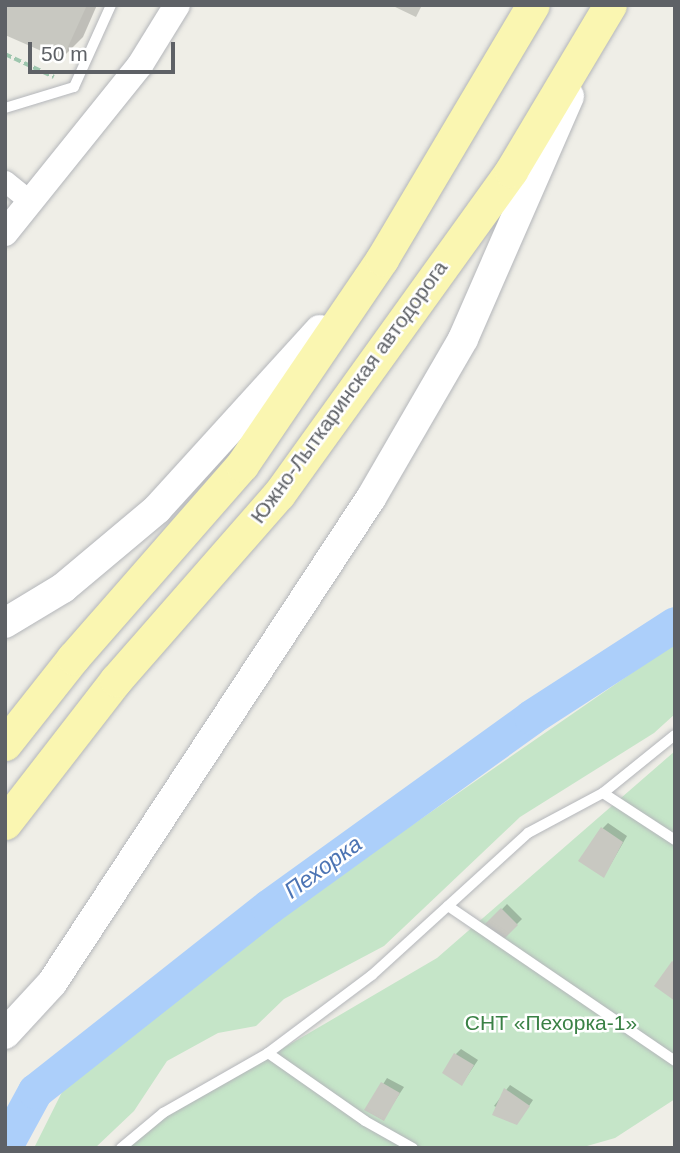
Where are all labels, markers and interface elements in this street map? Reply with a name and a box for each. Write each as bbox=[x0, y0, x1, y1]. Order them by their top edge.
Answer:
scale bar bbox=[32, 28, 178, 72]
text: 50 m bbox=[41, 42, 88, 65]
street label: Южно-Лыткаринская автодорога bbox=[245, 256, 453, 528]
water label: Пехорка bbox=[279, 830, 367, 904]
park label: СНТ «Пехорка-1» bbox=[465, 1010, 637, 1036]

